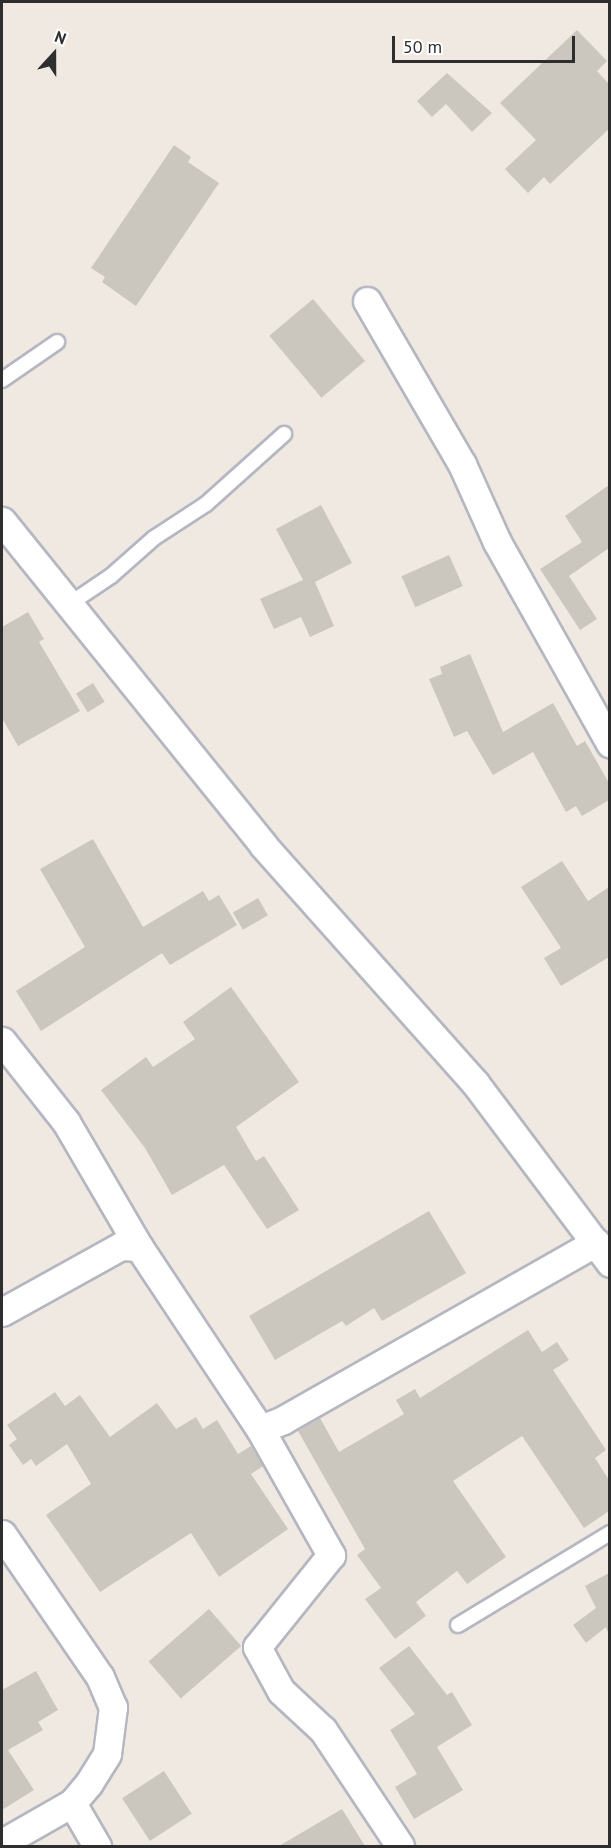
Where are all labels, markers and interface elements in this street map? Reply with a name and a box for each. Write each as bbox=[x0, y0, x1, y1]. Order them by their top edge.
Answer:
north arrow bbox=[24, 24, 84, 84]
scale bar bbox=[395, 24, 578, 62]
text: N bbox=[52, 26, 69, 48]
text: 50 m bbox=[403, 35, 442, 58]

